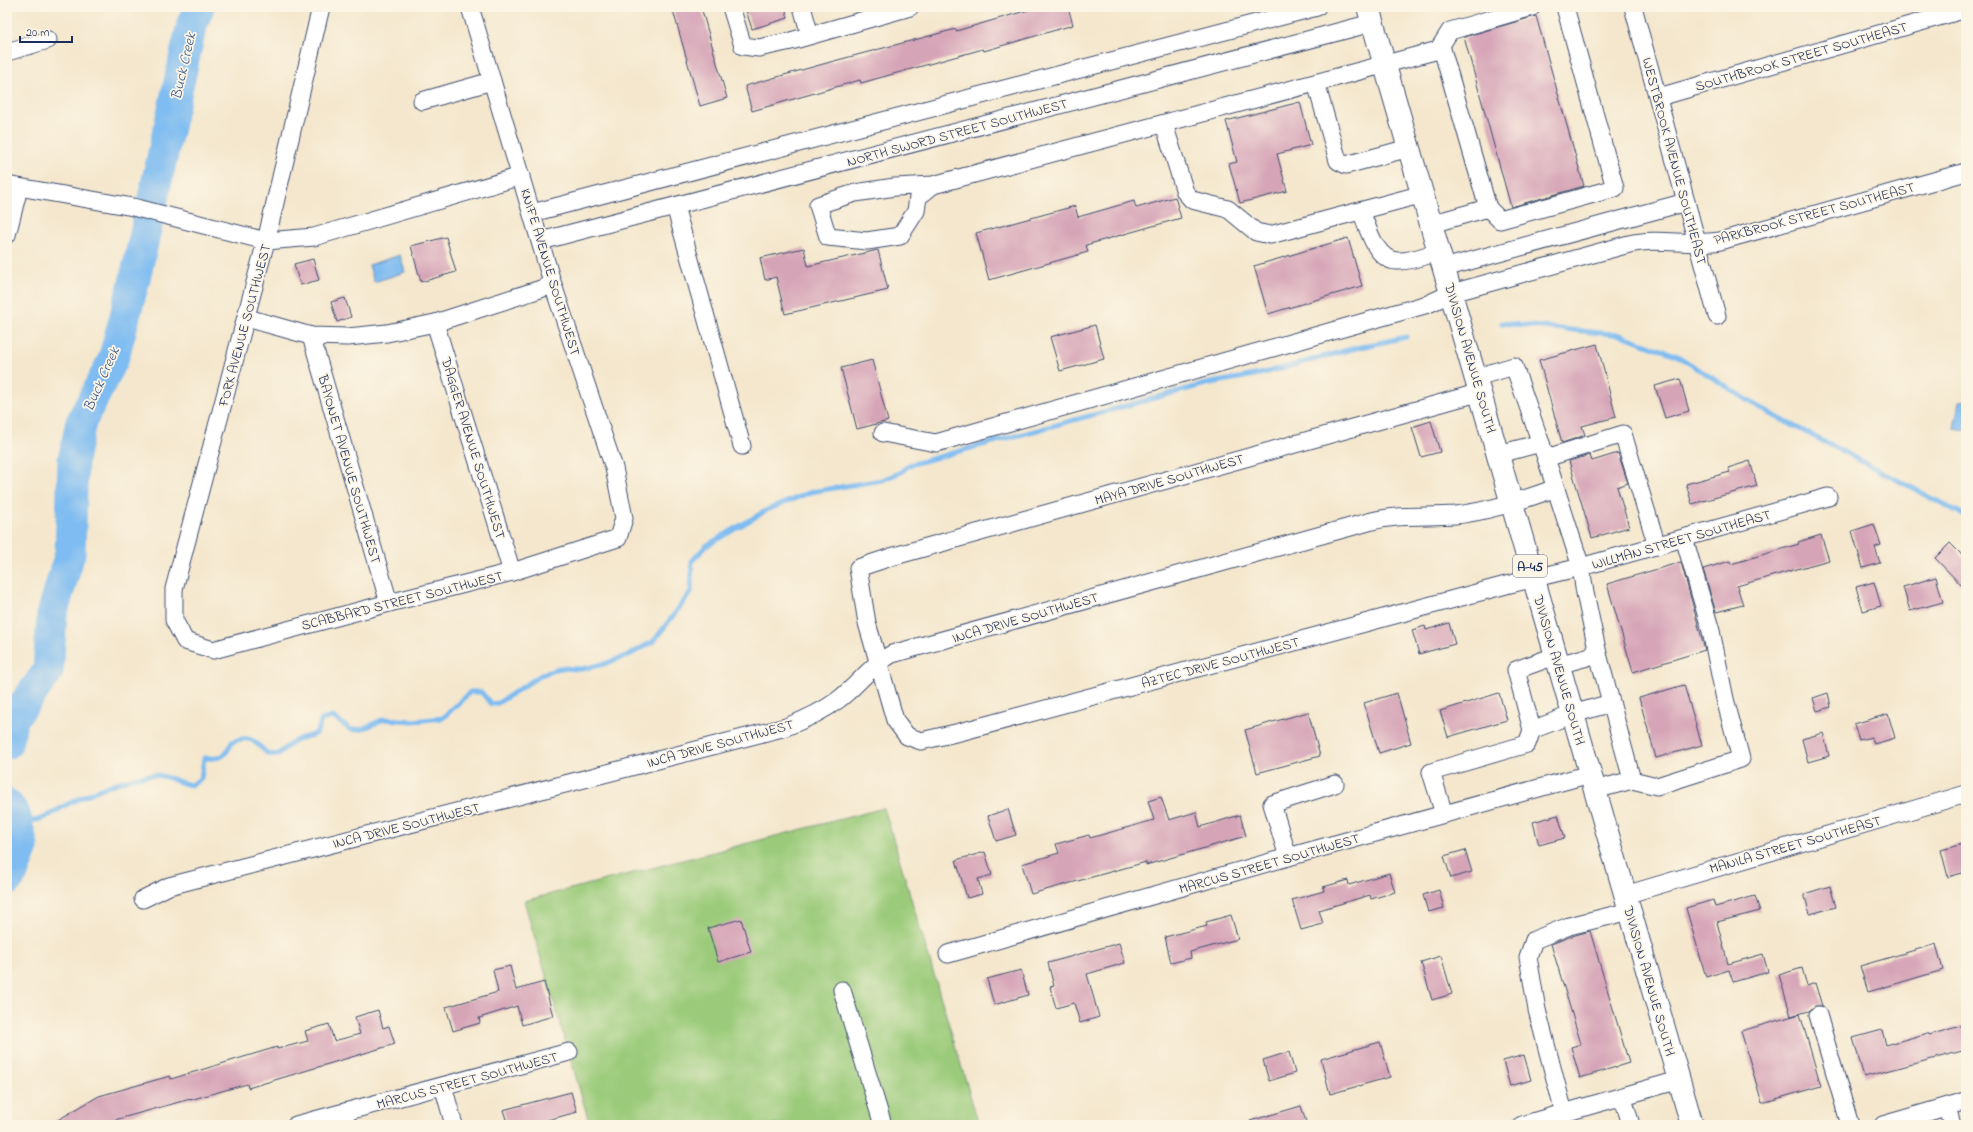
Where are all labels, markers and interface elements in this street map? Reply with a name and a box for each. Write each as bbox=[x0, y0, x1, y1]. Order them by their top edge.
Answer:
street label: SOUTHBROOK STREET SOUTHEAST bbox=[1693, 17, 1910, 98]
scale bar bbox=[20, 18, 72, 44]
text: 20 m bbox=[26, 24, 49, 42]
water label: Buck Creek bbox=[166, 29, 203, 102]
street label: WESTBROOK AVENUE SOUTHEAST bbox=[1636, 55, 1711, 267]
street label: NORTH SWORD STREET SOUTHWEST bbox=[845, 94, 1070, 173]
street label: PARKBROOK STREET SOUTHEAST bbox=[1712, 178, 1917, 251]
street label: KNIFE AVENUE SOUTHWEST bbox=[514, 186, 585, 359]
street label: FORK AVENUE SOUTHWEST bbox=[213, 242, 277, 410]
street label: DIVISION AVENUE SOUTH bbox=[1438, 280, 1501, 436]
water label: Buck Creek bbox=[78, 342, 126, 415]
street label: DAGGER AVENUE SOUTHWEST bbox=[435, 354, 510, 542]
street label: BAYONET AVENUE SOUTHWEST bbox=[311, 372, 386, 566]
street label: MAYA DRIVE SOUTHWEST bbox=[1092, 449, 1246, 512]
street label: WILLMAN STREET SOUTHEAST bbox=[1590, 505, 1773, 576]
road number: A-45 bbox=[1513, 555, 1547, 577]
street label: SCABBARD STREET SOUTHWEST bbox=[299, 566, 505, 637]
street label: INCA DRIVE SOUTHWEST bbox=[950, 588, 1101, 649]
street label: DIVISION AVENUE SOUTH bbox=[1527, 592, 1590, 748]
street label: AZTEC DRIVE SOUTHWEST bbox=[1139, 632, 1302, 695]
street label: INCA DRIVE SOUTHWEST bbox=[645, 715, 796, 774]
street label: INCA DRIVE SOUTHWEST bbox=[331, 798, 482, 855]
street label: MANILA STREET SOUTHEAST bbox=[1707, 811, 1884, 880]
street label: MARCUS STREET SOUTHWEST bbox=[1177, 829, 1362, 900]
street label: DIVISION AVENUE SOUTH bbox=[1617, 903, 1680, 1059]
street label: MARCUS STREET SOUTHWEST bbox=[374, 1047, 560, 1116]

